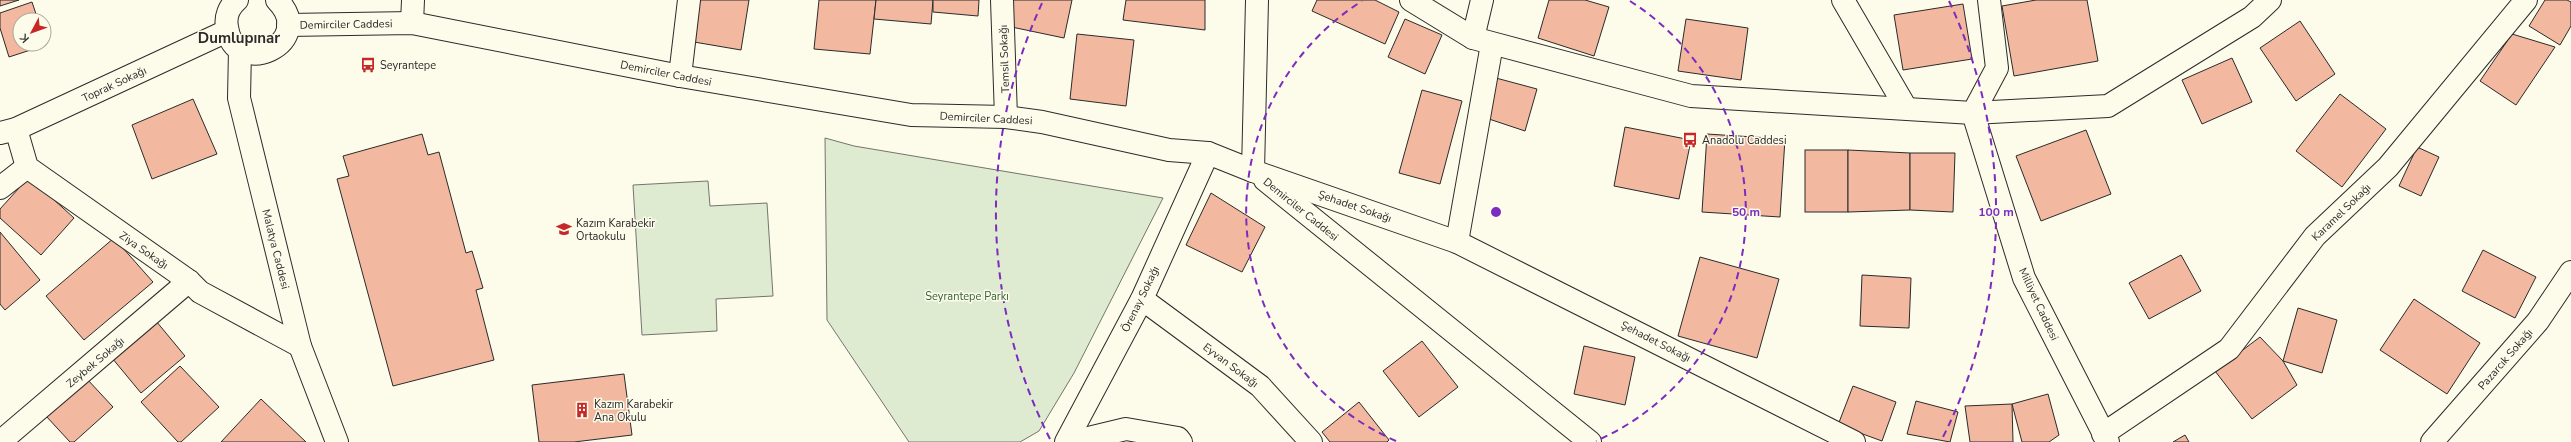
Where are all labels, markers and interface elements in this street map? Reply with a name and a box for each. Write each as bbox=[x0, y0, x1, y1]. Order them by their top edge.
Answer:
north arrow bbox=[12, 12, 52, 52]
street label: Demirciler Caddesi bbox=[299, 16, 393, 33]
street label: Temsil Sokağı bbox=[996, 25, 1013, 93]
district label: Dumlupınar bbox=[198, 28, 280, 48]
text: K bbox=[16, 30, 33, 46]
bus stop icon: Seyrantepe bbox=[359, 56, 377, 74]
street label: Demirciler Caddesi bbox=[619, 57, 713, 90]
place label: Seyrantepe bbox=[380, 58, 436, 73]
street label: Toprak Sokağı bbox=[80, 63, 149, 106]
street label: Demirciler Caddesi bbox=[939, 109, 1033, 128]
bus stop icon: Anadolu Caddesi bbox=[1681, 131, 1699, 149]
place label: Anadolu Caddesi bbox=[1702, 133, 1786, 148]
street label: Demirciler Caddesi bbox=[1260, 174, 1342, 244]
street label: Karamel Sokağı bbox=[2308, 180, 2374, 244]
street label: Şehadet Sokağı bbox=[1316, 187, 1394, 226]
text: 50 m bbox=[1732, 204, 1760, 220]
text: 100 m bbox=[1978, 204, 2014, 220]
centre of rings bbox=[1489, 205, 1503, 219]
street label: Malatya Caddesi bbox=[258, 208, 293, 291]
place label: Kazım Karabekir Ortaokulu bbox=[576, 216, 655, 244]
school or university icon: Kazım Karabekir Ortaokulu bbox=[555, 220, 573, 238]
street label: Ziya Sokağı bbox=[116, 228, 171, 273]
street label: Örenay Sokağı bbox=[1118, 264, 1163, 335]
street label: Milliyet Caddesi bbox=[2015, 265, 2062, 343]
park label: Seyrantepe Parkı bbox=[925, 289, 1009, 304]
street label: Şehadet Sokağı bbox=[1618, 317, 1693, 366]
street label: Pazarcık Sokağı bbox=[2475, 326, 2536, 393]
street label: Zeybek Sokağı bbox=[63, 334, 128, 391]
street label: Eyvan Sokağı bbox=[1200, 340, 1261, 391]
place label: Kazım Karabekir Ana Okulu bbox=[594, 397, 673, 425]
building icon: Kazım Karabekir Ana Okulu bbox=[573, 401, 591, 419]

